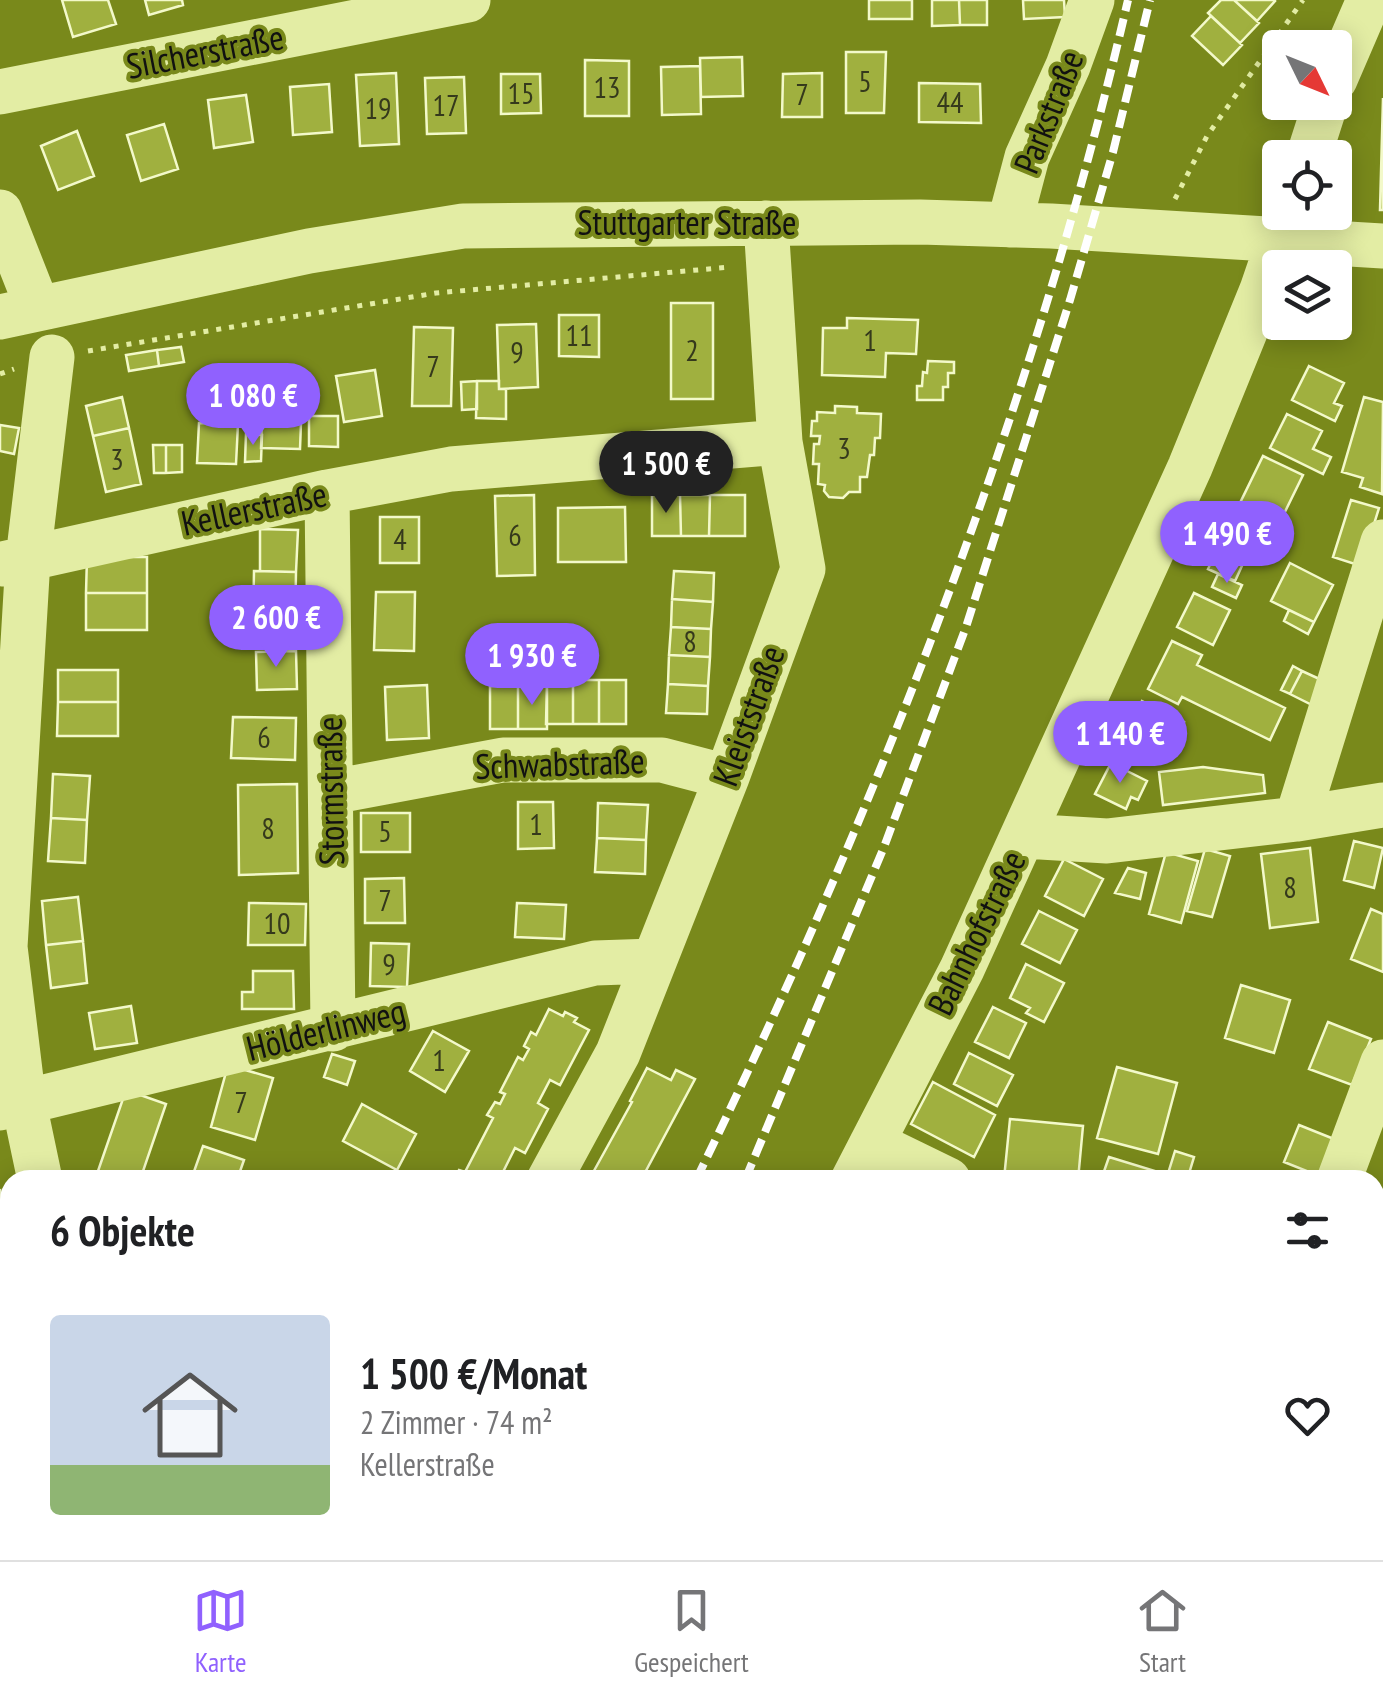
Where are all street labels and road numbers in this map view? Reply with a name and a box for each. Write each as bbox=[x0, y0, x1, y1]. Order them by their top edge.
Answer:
street label: Silcherstraße bbox=[122, 13, 287, 89]
street label: Parkstraße bbox=[1003, 43, 1093, 180]
street label: Stuttgarter Straße bbox=[578, 199, 796, 245]
street label: Kellerstraße bbox=[177, 470, 331, 546]
street label: Kleiststraße bbox=[702, 639, 795, 792]
street label: Stormstraße bbox=[306, 716, 354, 866]
street label: Schwabstraße bbox=[475, 737, 645, 789]
street label: Bahnhofstraße bbox=[917, 843, 1036, 1022]
street label: Hölderlinweg bbox=[242, 987, 410, 1071]

